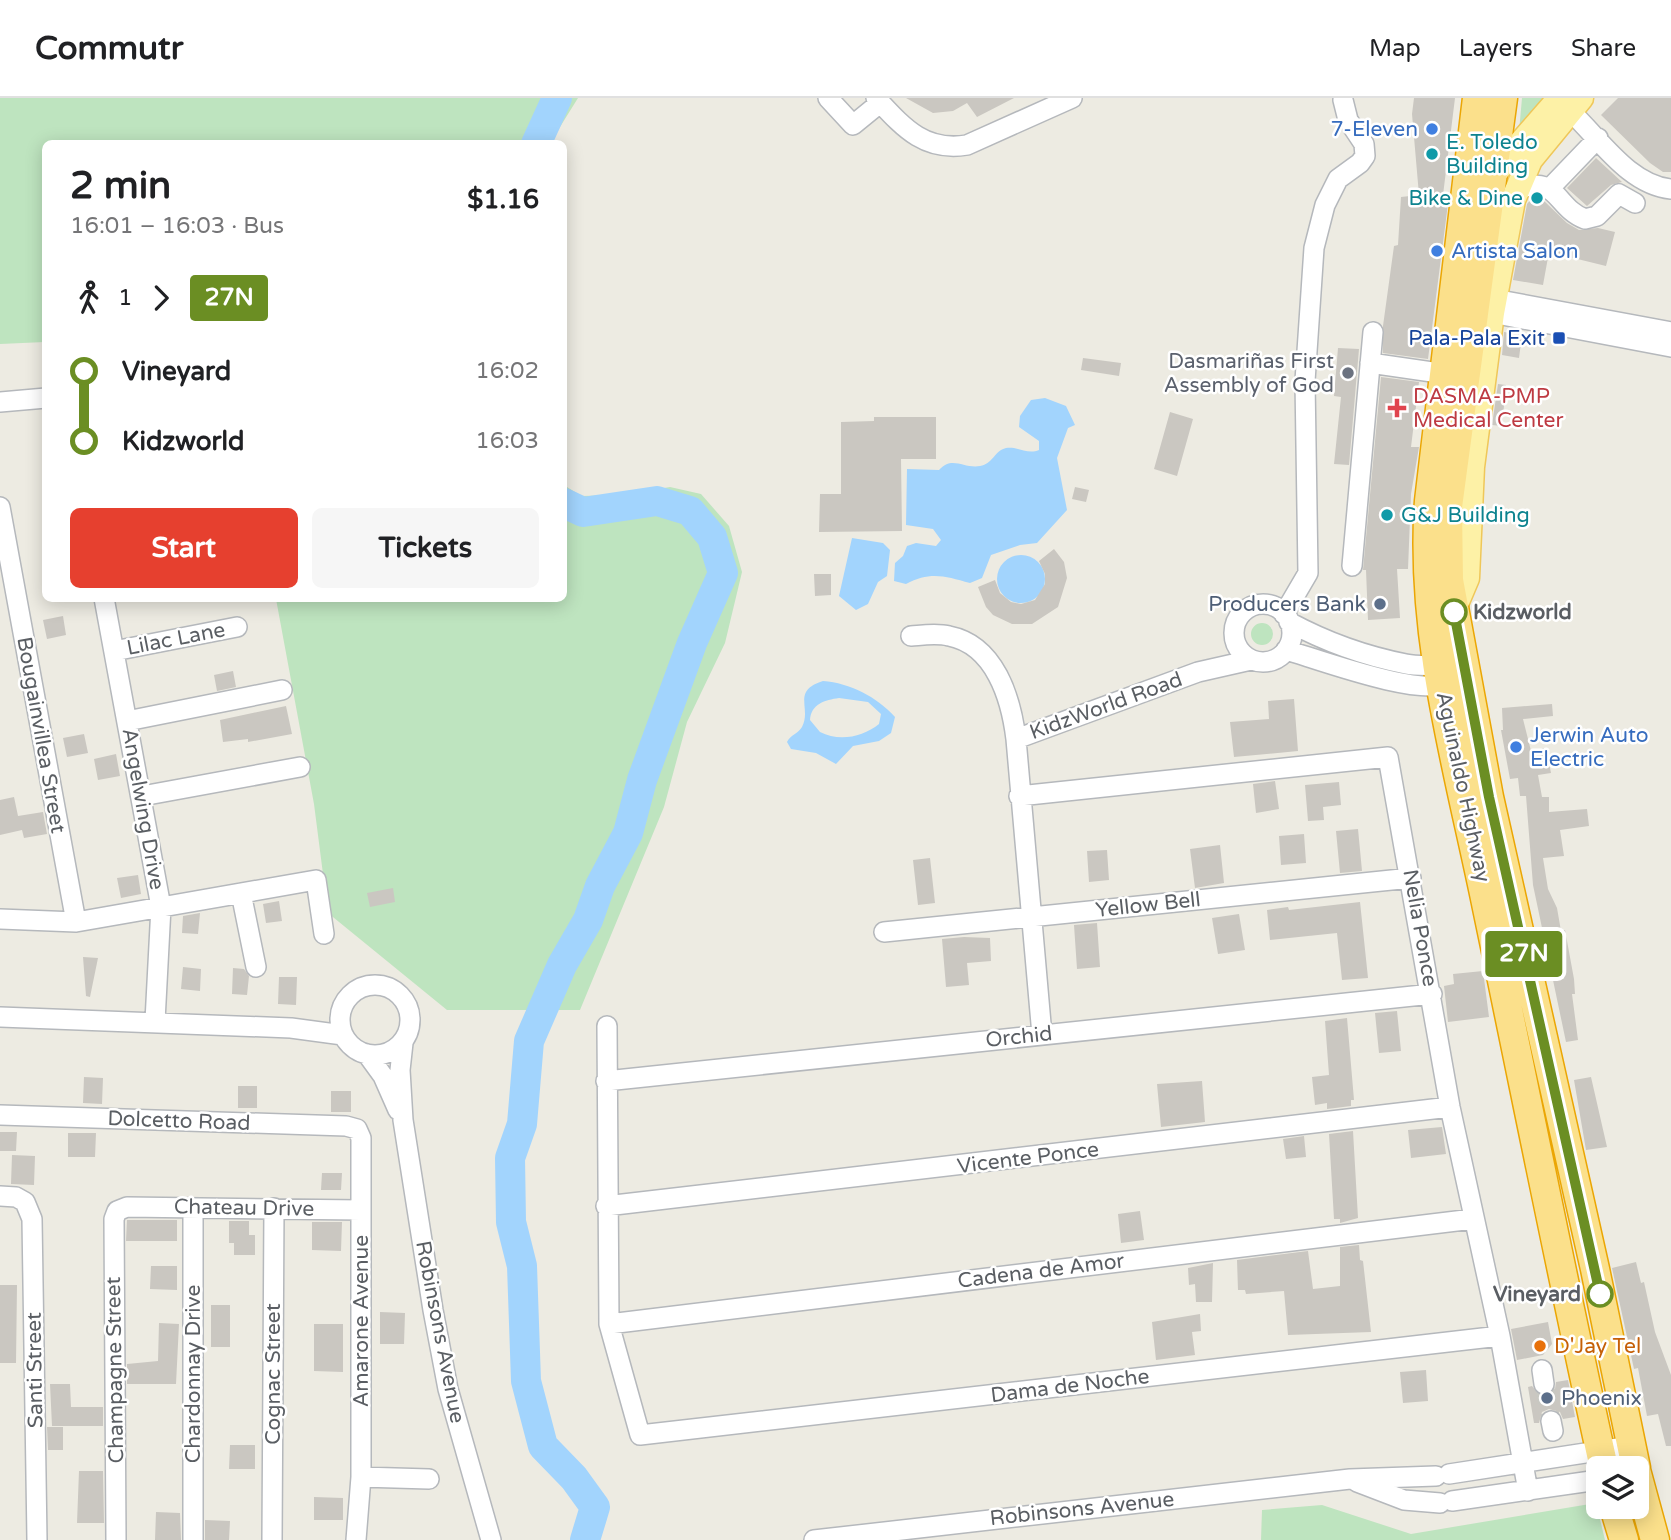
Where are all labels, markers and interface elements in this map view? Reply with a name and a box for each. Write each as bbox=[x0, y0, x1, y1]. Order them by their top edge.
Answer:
text: Commutr bbox=[35, 29, 183, 68]
text: Map bbox=[1369, 34, 1421, 63]
text: Layers bbox=[1459, 34, 1533, 63]
text: Share bbox=[1571, 34, 1636, 63]
place label: 7-Eleven bbox=[1331, 117, 1418, 142]
marker: 7-Eleven bbox=[1424, 121, 1440, 137]
place label: E. Toledo Building bbox=[1446, 130, 1538, 179]
marker: E. Toledo Building bbox=[1424, 146, 1440, 162]
text: 2 min bbox=[70, 163, 171, 209]
text: $1.16 bbox=[467, 184, 539, 215]
place label: Bike & Dine bbox=[1408, 186, 1523, 211]
marker: Bike & Dine bbox=[1529, 190, 1545, 206]
text: 16:01 – 16:03 · Bus bbox=[70, 212, 284, 240]
place label: Artista Salon bbox=[1451, 239, 1579, 264]
marker: Artista Salon bbox=[1429, 243, 1445, 259]
icon: walk bbox=[70, 279, 108, 317]
icon: forward bbox=[142, 279, 180, 317]
text: 27N bbox=[204, 283, 254, 312]
text: 1 bbox=[118, 284, 132, 312]
place label: Pala-Pala Exit bbox=[1408, 326, 1545, 351]
marker: Pala-Pala Exit bbox=[1551, 330, 1567, 346]
place label: Dasmariñas First Assembly of God bbox=[1164, 349, 1334, 398]
text: Vineyard bbox=[122, 356, 231, 387]
text: 16:02 bbox=[475, 357, 539, 385]
marker: Dasmariñas First Assembly of God bbox=[1340, 365, 1356, 381]
place label: DASMA-PMP Medical Center bbox=[1413, 384, 1564, 433]
marker: DASMA-PMP Medical Center bbox=[1387, 398, 1407, 418]
text: Kidzworld bbox=[122, 426, 244, 457]
text: 16:03 bbox=[475, 427, 539, 455]
place label: G&J Building bbox=[1401, 503, 1530, 528]
marker: G&J Building bbox=[1379, 507, 1395, 523]
button: Start bbox=[70, 508, 298, 588]
button: Tickets bbox=[312, 508, 539, 588]
place label: Producers Bank bbox=[1208, 592, 1366, 617]
marker: Producers Bank bbox=[1372, 596, 1388, 612]
marker: Kidzworld bbox=[1441, 599, 1467, 625]
place label: Kidzworld bbox=[1473, 600, 1572, 625]
street label: Lilac Lane bbox=[125, 617, 227, 661]
street label: Bougainvillea Street bbox=[11, 635, 71, 835]
street label: KidzWorld Road bbox=[1026, 667, 1186, 745]
street label: Aguinaldo Highway bbox=[1431, 689, 1495, 885]
place label: Jerwin Auto Electric bbox=[1530, 723, 1649, 772]
street label: Angelwing Drive bbox=[116, 726, 170, 892]
marker: Jerwin Auto Electric bbox=[1508, 739, 1524, 755]
street label: Nelia Ponce bbox=[1397, 867, 1443, 989]
street label: Yellow Bell bbox=[1094, 887, 1202, 923]
line badge: 27N bbox=[1484, 931, 1564, 977]
text: 27N bbox=[1499, 939, 1549, 968]
street label: Orchid bbox=[984, 1021, 1054, 1053]
street label: Dolcetto Road bbox=[107, 1106, 251, 1136]
street label: Vicente Ponce bbox=[956, 1137, 1100, 1179]
street label: Chateau Drive bbox=[174, 1194, 315, 1222]
street label: Amarone Avenue bbox=[349, 1235, 374, 1407]
street label: Robinsons Avenue bbox=[410, 1239, 470, 1425]
street label: Cadena de Amor bbox=[956, 1248, 1126, 1294]
street label: Champagne Street bbox=[101, 1276, 129, 1464]
marker: Vineyard bbox=[1587, 1281, 1613, 1307]
place label: Vineyard bbox=[1493, 1282, 1581, 1307]
street label: Chardonnay Drive bbox=[181, 1285, 206, 1463]
street label: Cognac Street bbox=[261, 1303, 286, 1445]
street label: Santi Street bbox=[21, 1312, 49, 1428]
place label: D'Jay Tel bbox=[1554, 1334, 1641, 1359]
marker: D'Jay Tel bbox=[1532, 1338, 1548, 1354]
street label: Dama de Noche bbox=[989, 1364, 1151, 1408]
place label: Phoenix bbox=[1561, 1386, 1642, 1411]
marker: Phoenix bbox=[1539, 1390, 1555, 1406]
map controls bbox=[1586, 1456, 1649, 1519]
button: layers bbox=[1586, 1456, 1649, 1519]
street label: Robinsons Avenue bbox=[989, 1487, 1176, 1531]

